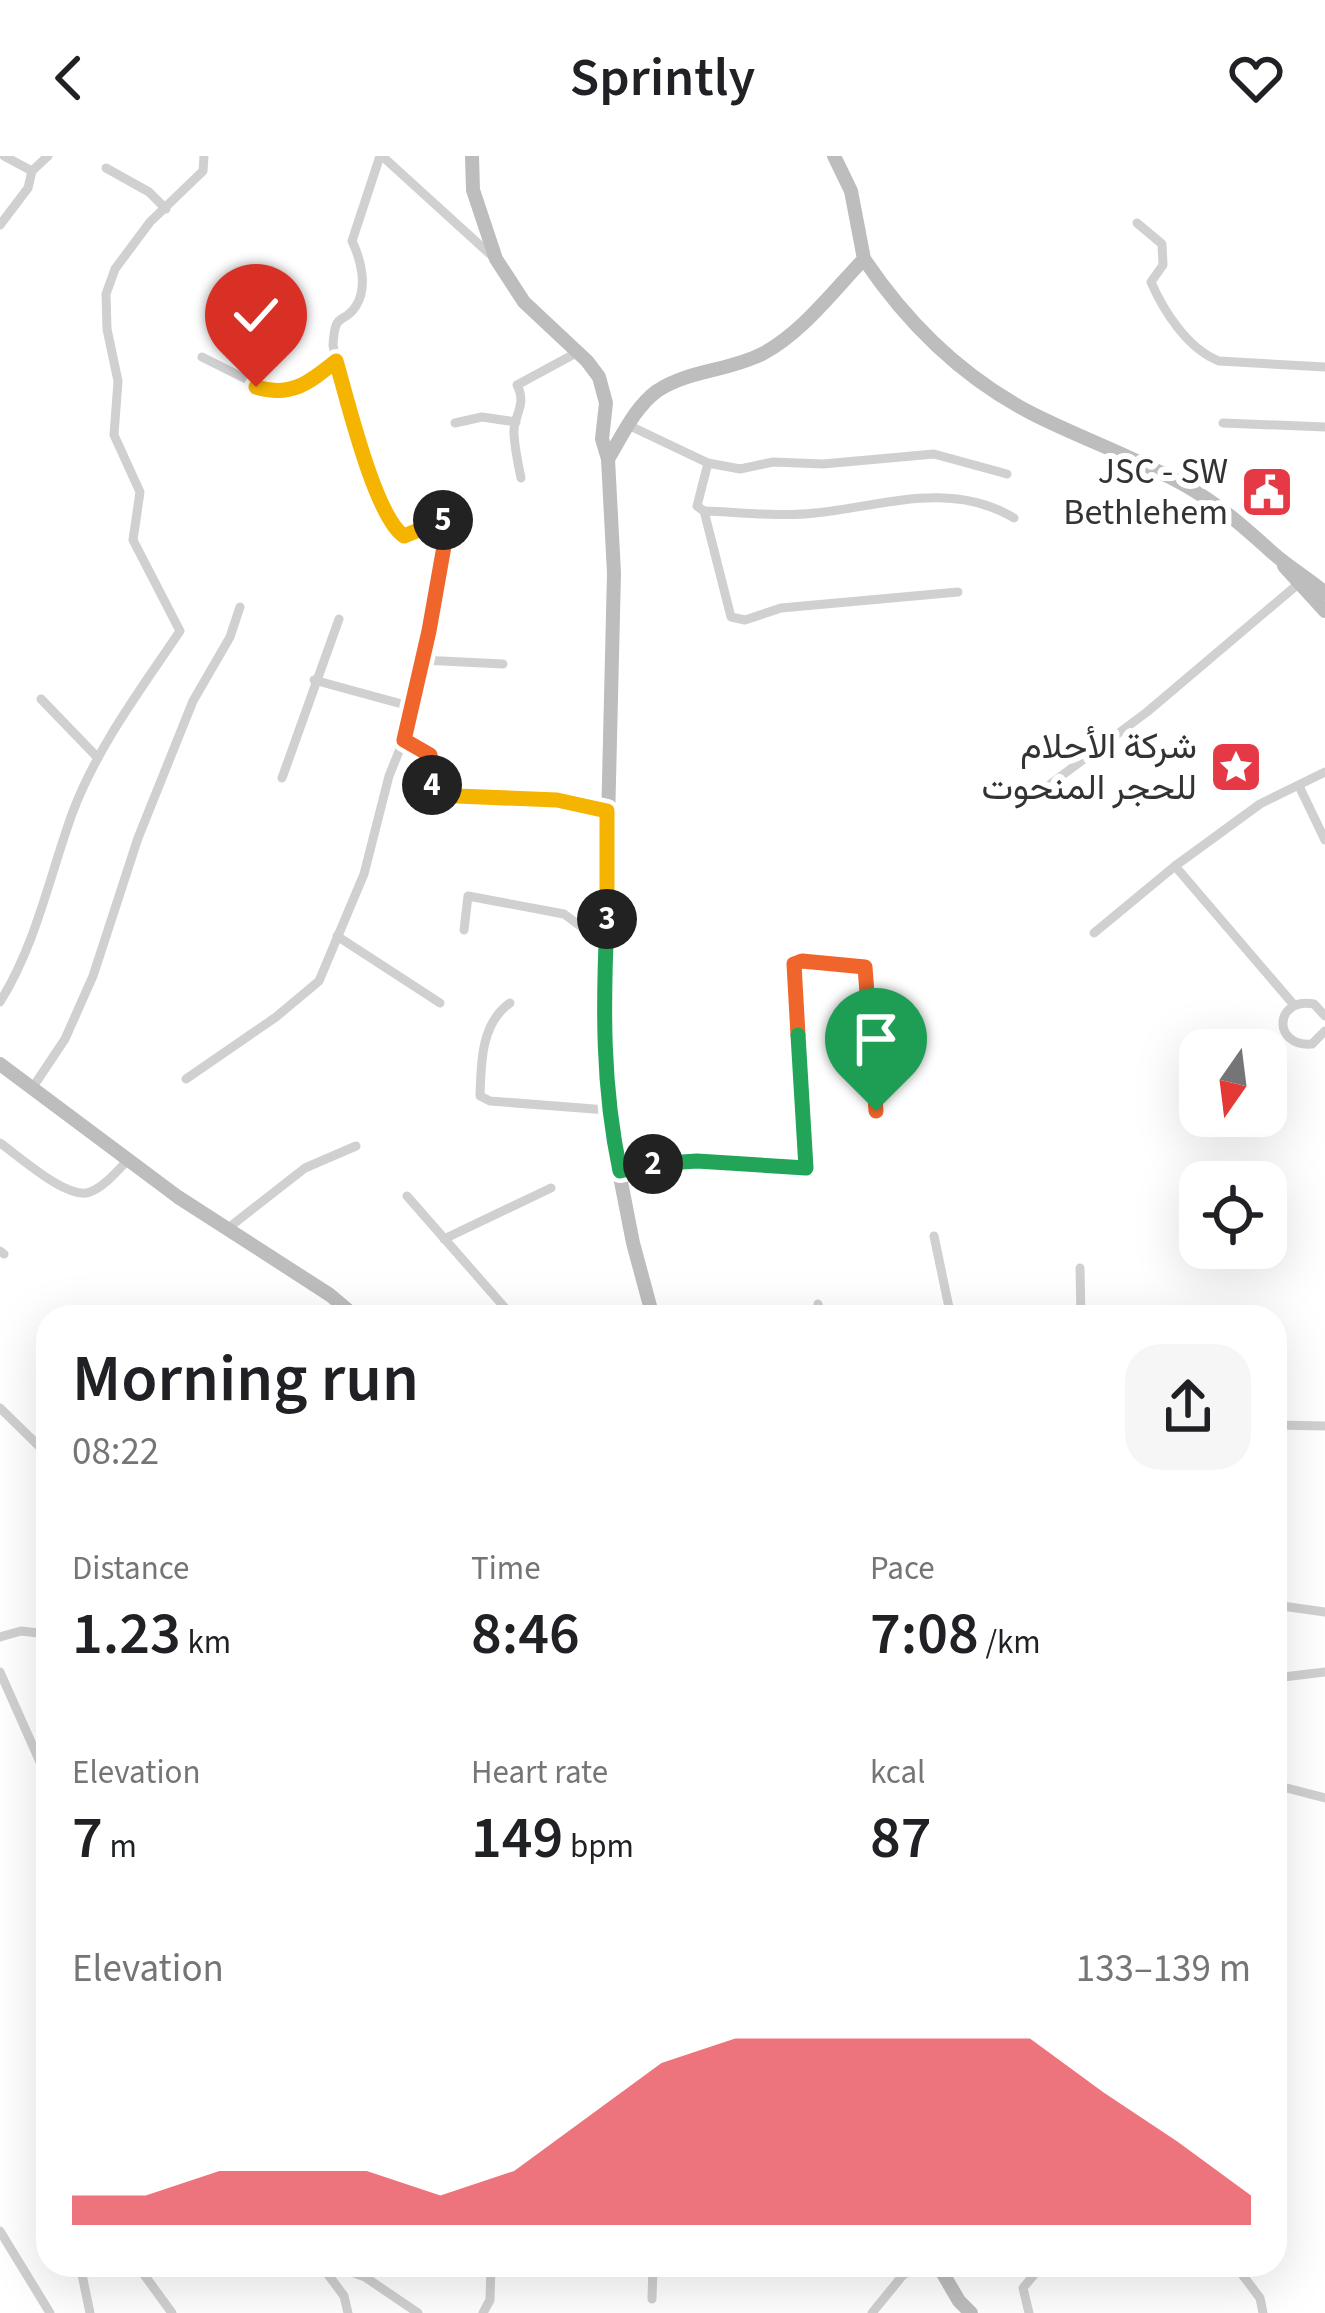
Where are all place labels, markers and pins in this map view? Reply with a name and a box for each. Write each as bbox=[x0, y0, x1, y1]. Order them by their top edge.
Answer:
pin bbox=[205, 264, 307, 387]
place label: JSC - SW Bethlehem bbox=[1063, 446, 1228, 538]
public building icon: JSC - SW Bethlehem bbox=[1239, 464, 1295, 520]
pin: 5 bbox=[413, 490, 473, 550]
place label: شركة الأحلام للحجر المنحوت bbox=[981, 721, 1197, 813]
place icon: شركة الأحلام للحجر المنحوت bbox=[1208, 739, 1264, 795]
pin: 4 bbox=[402, 755, 462, 815]
pin: 3 bbox=[577, 889, 637, 949]
pin bbox=[825, 988, 927, 1111]
pin: 2 bbox=[623, 1134, 683, 1194]

